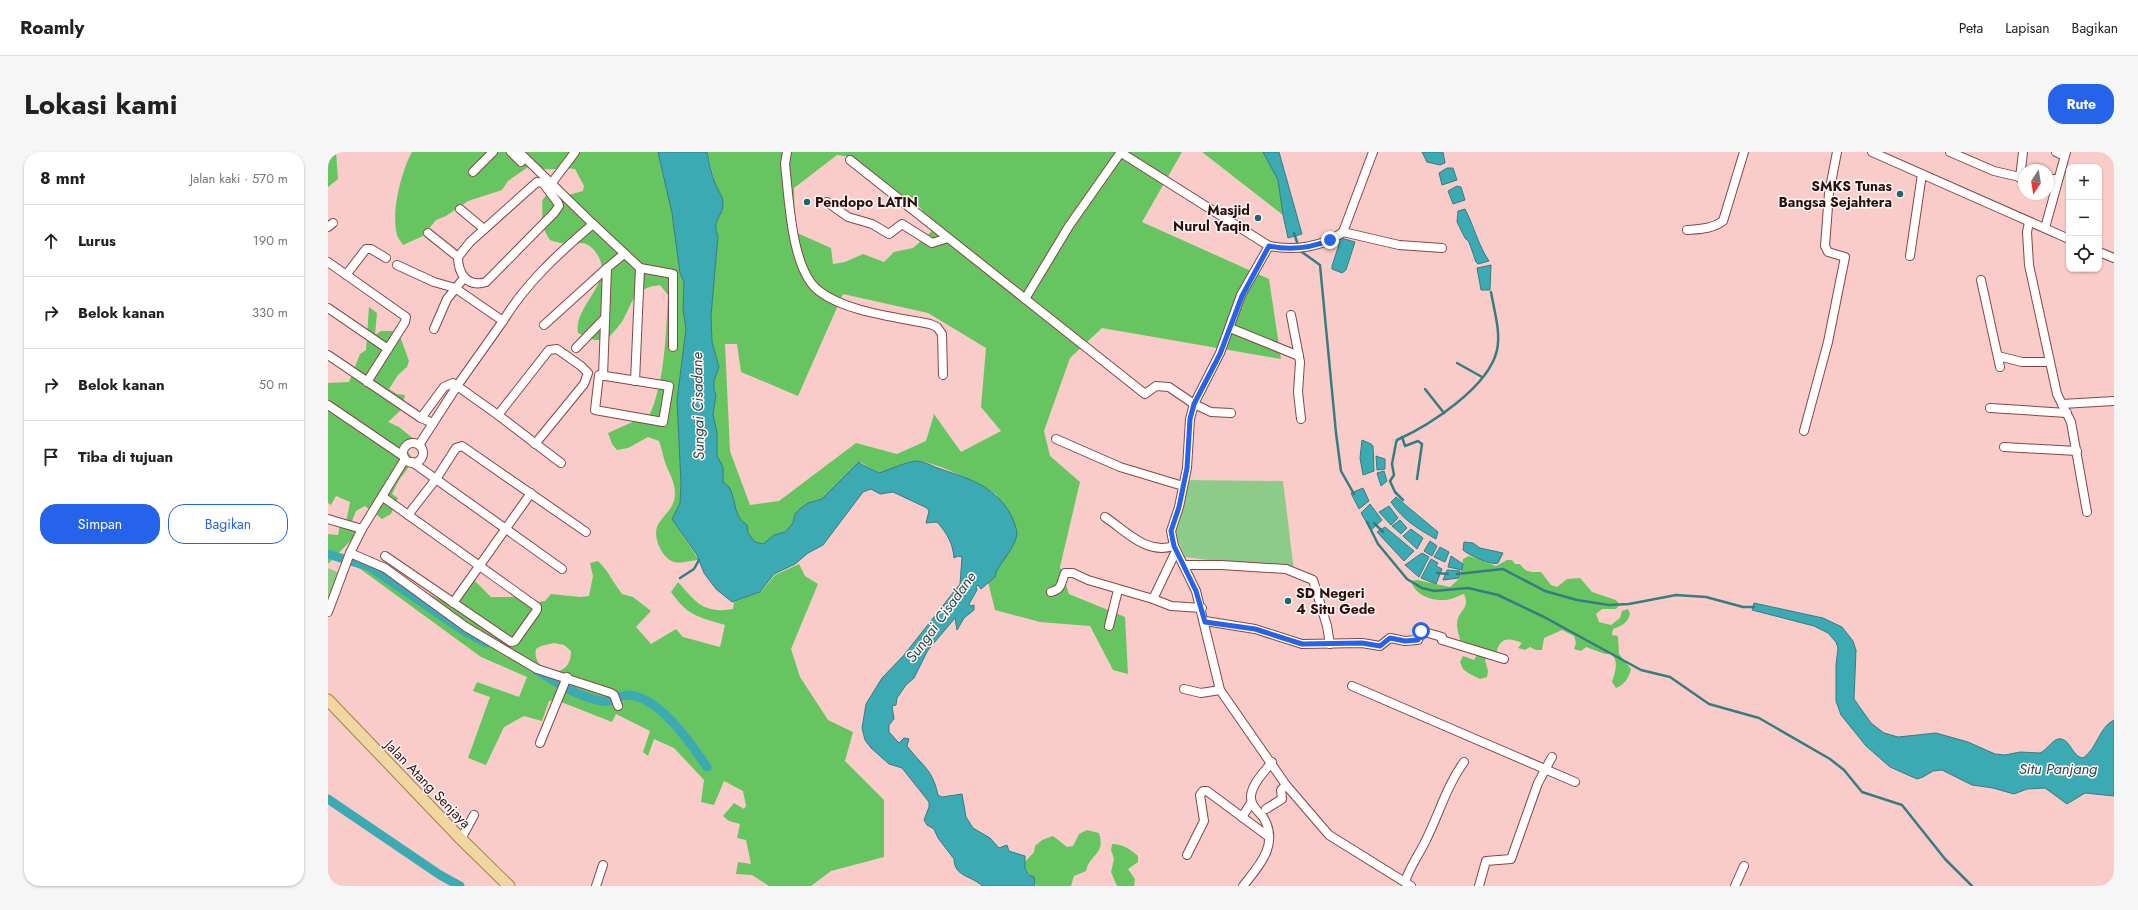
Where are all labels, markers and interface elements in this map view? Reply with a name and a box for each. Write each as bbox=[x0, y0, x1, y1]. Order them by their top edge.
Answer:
text: Roamly bbox=[20, 14, 84, 41]
text: Peta bbox=[1959, 18, 1983, 38]
text: Lapisan bbox=[2005, 18, 2050, 38]
text: Bagikan bbox=[2072, 18, 2118, 38]
text: Lokasi kami bbox=[24, 84, 177, 125]
button: Rute bbox=[2048, 84, 2114, 124]
north arrow bbox=[2018, 164, 2054, 200]
map controls bbox=[2066, 164, 2102, 272]
button: + bbox=[2066, 164, 2102, 200]
text: 8 mnt bbox=[40, 166, 85, 190]
text: Jalan kaki · 570 m bbox=[190, 169, 288, 188]
place label: SMKS Tunas Bangsa Sejahtera bbox=[1779, 176, 1893, 212]
marker: SMKS Tunas Bangsa Sejahtera bbox=[1895, 189, 1905, 199]
place label: Pendopo LATIN bbox=[815, 192, 918, 212]
marker: Pendopo LATIN bbox=[802, 197, 812, 207]
place label: Masjid Nurul Yaqin bbox=[1173, 200, 1250, 236]
button: − bbox=[2066, 200, 2102, 236]
marker: Masjid Nurul Yaqin bbox=[1253, 213, 1263, 223]
icon: ahead bbox=[40, 230, 62, 252]
text: Lurus bbox=[78, 230, 116, 252]
text: 190 m bbox=[253, 231, 288, 250]
route end bbox=[1321, 231, 1339, 249]
button: locate bbox=[2066, 236, 2102, 272]
icon: right bbox=[40, 302, 62, 324]
text: Belok kanan bbox=[78, 302, 165, 324]
text: 330 m bbox=[252, 303, 288, 322]
water label: Sungai Cisadane bbox=[686, 351, 710, 460]
icon: right bbox=[40, 374, 62, 396]
text: Belok kanan bbox=[78, 374, 165, 396]
text: 50 m bbox=[259, 375, 288, 394]
icon: arrive bbox=[40, 446, 62, 468]
text: Tiba di tujuan bbox=[78, 446, 173, 468]
button: Simpan bbox=[40, 504, 160, 544]
button: Bagikan bbox=[168, 504, 288, 544]
water label: Sungai Cisadane bbox=[900, 567, 982, 667]
place label: SD Negeri 4 Situ Gede bbox=[1296, 583, 1375, 619]
marker: SD Negeri 4 Situ Gede bbox=[1283, 596, 1293, 606]
route start bbox=[1412, 622, 1430, 640]
street label: Jalan Atang Senjaya bbox=[379, 734, 475, 833]
water label: Situ Panjang bbox=[2019, 758, 2098, 780]

